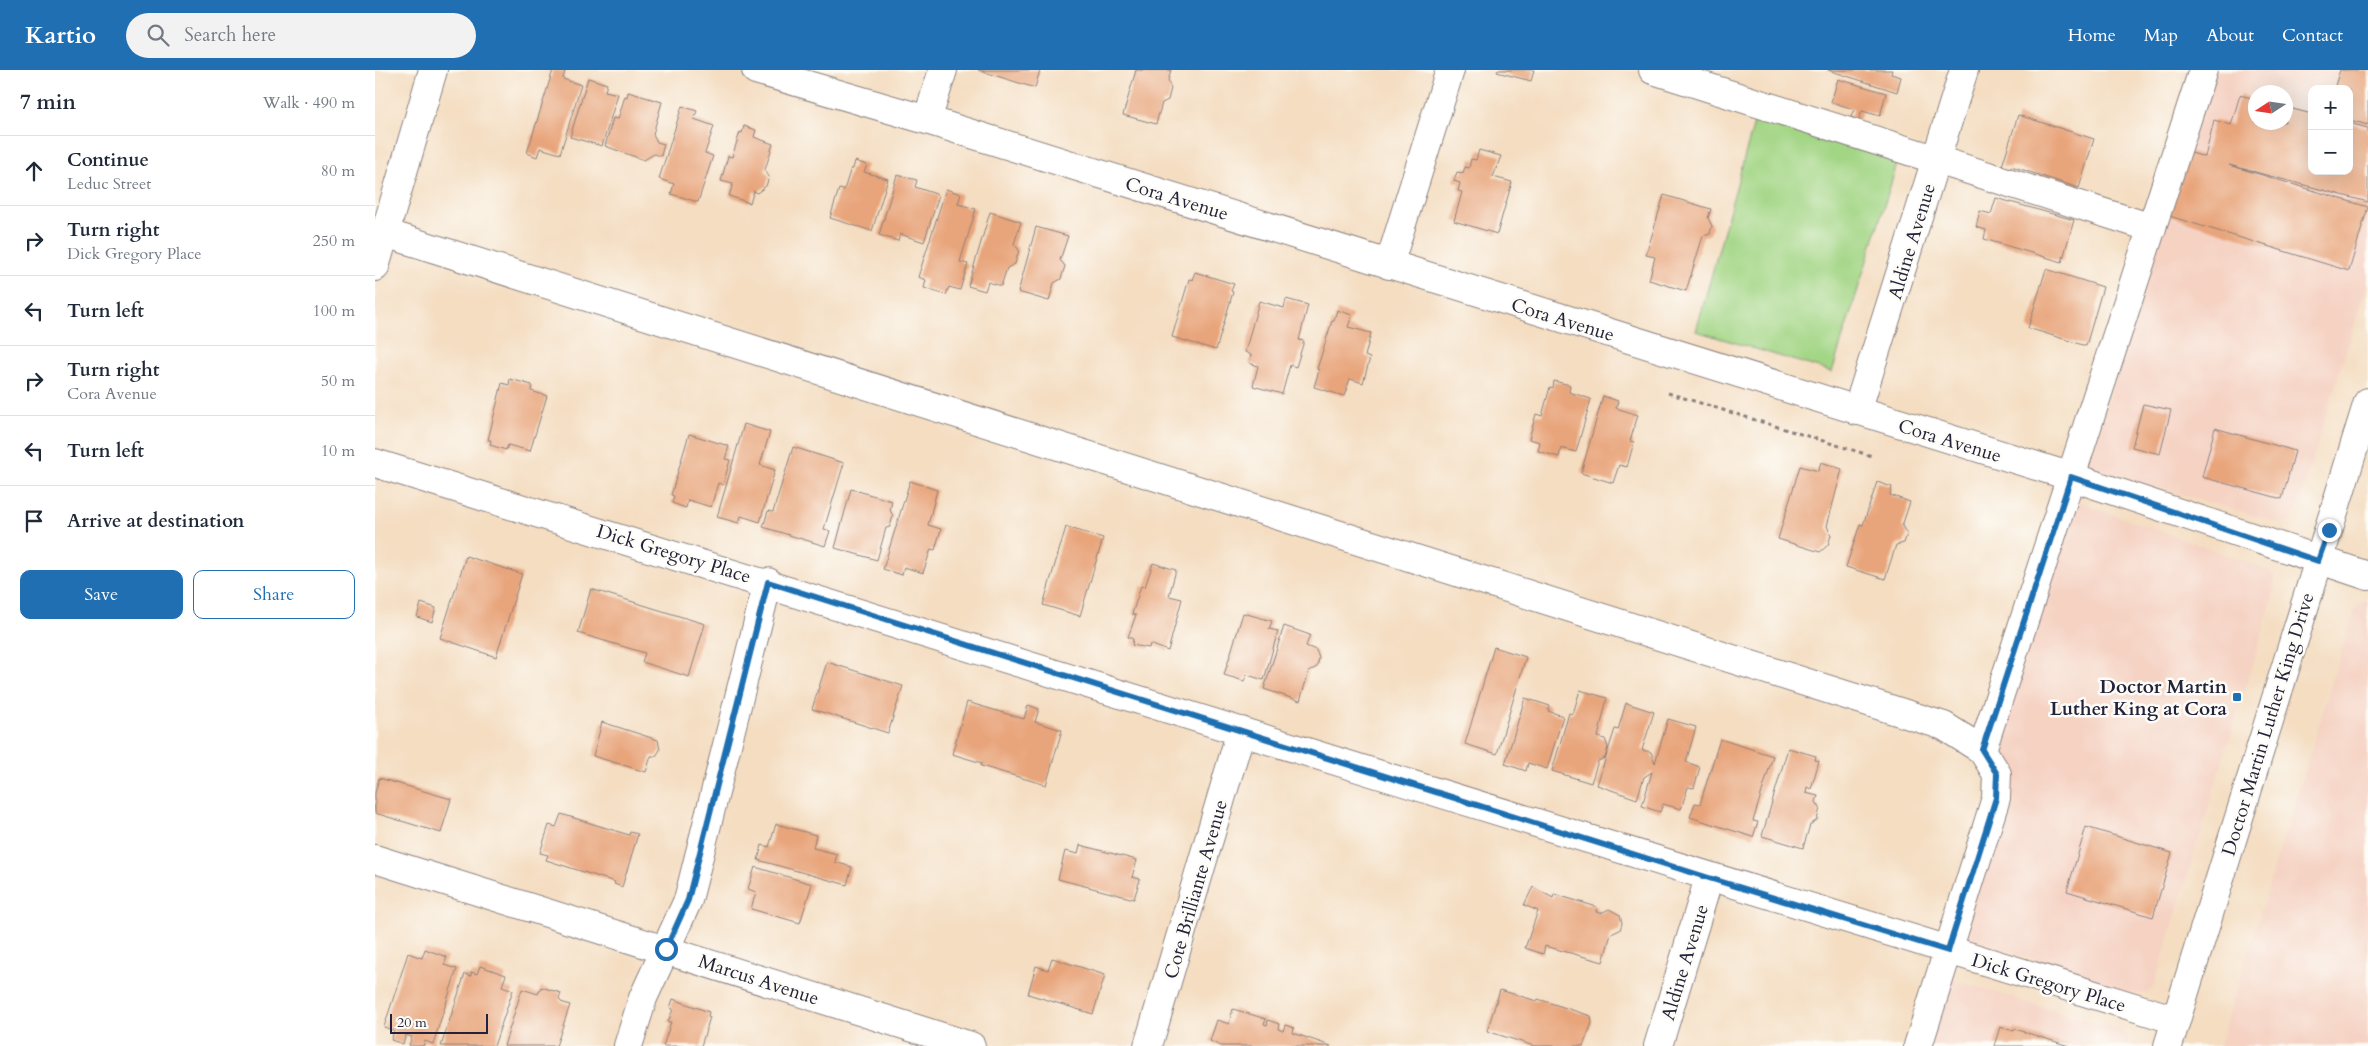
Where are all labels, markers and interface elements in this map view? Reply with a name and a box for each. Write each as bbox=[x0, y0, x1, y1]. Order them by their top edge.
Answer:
search box bbox=[126, 13, 476, 58]
text: Kartio bbox=[25, 19, 96, 52]
icon: search bbox=[144, 21, 172, 49]
text: Search here bbox=[184, 22, 276, 48]
text: Home bbox=[2068, 23, 2116, 48]
text: Map bbox=[2144, 23, 2178, 48]
text: About bbox=[2206, 23, 2254, 48]
text: Contact bbox=[2282, 23, 2343, 48]
north arrow bbox=[2248, 85, 2293, 130]
map controls bbox=[2308, 85, 2353, 175]
button: + bbox=[2308, 85, 2353, 130]
text: 7 min bbox=[20, 88, 76, 117]
text: Walk · 490 m bbox=[263, 92, 355, 114]
button: − bbox=[2308, 130, 2353, 175]
text: Continue bbox=[67, 147, 149, 173]
icon: ahead bbox=[20, 157, 48, 185]
text: 80 m bbox=[321, 160, 355, 182]
street label: Cora Avenue bbox=[1122, 171, 1232, 227]
text: Leduc Street bbox=[67, 173, 151, 195]
street label: Aldine Avenue bbox=[1882, 180, 1942, 302]
text: Turn right bbox=[67, 217, 159, 243]
icon: right bbox=[20, 227, 48, 255]
text: 250 m bbox=[313, 230, 355, 252]
text: Dick Gregory Place bbox=[67, 243, 202, 265]
street label: Cora Avenue bbox=[1508, 292, 1618, 348]
icon: left bbox=[20, 297, 48, 325]
text: Turn left bbox=[67, 298, 144, 324]
text: 100 m bbox=[313, 300, 355, 322]
text: Turn right bbox=[67, 357, 159, 383]
icon: right bbox=[20, 367, 48, 395]
text: 50 m bbox=[321, 370, 355, 392]
text: Cora Avenue bbox=[67, 383, 157, 405]
street label: Cora Avenue bbox=[1895, 413, 2005, 469]
icon: left bbox=[20, 437, 48, 465]
text: Turn left bbox=[67, 438, 144, 464]
text: 10 m bbox=[321, 440, 355, 462]
icon: arrive bbox=[20, 507, 48, 535]
text: Arrive at destination bbox=[67, 508, 244, 534]
street label: Dick Gregory Place bbox=[593, 518, 754, 590]
route end bbox=[2318, 519, 2341, 542]
button: Save bbox=[20, 570, 183, 619]
button: Share bbox=[193, 570, 355, 619]
street label: Doctor Martin Luther King Drive bbox=[2215, 589, 2320, 859]
place label: Doctor Martin Luther King at Cora bbox=[2050, 674, 2228, 722]
marker: Doctor Martin Luther King at Cora bbox=[2231, 691, 2243, 703]
street label: Cote Brilliante Avenue bbox=[1158, 797, 1234, 982]
street label: Aldine Avenue bbox=[1655, 901, 1715, 1023]
route start bbox=[655, 938, 678, 961]
street label: Dick Gregory Place bbox=[1968, 947, 2129, 1019]
street label: Marcus Avenue bbox=[695, 948, 822, 1012]
scale bar bbox=[390, 1011, 487, 1034]
text: 20 m bbox=[397, 1013, 427, 1032]

